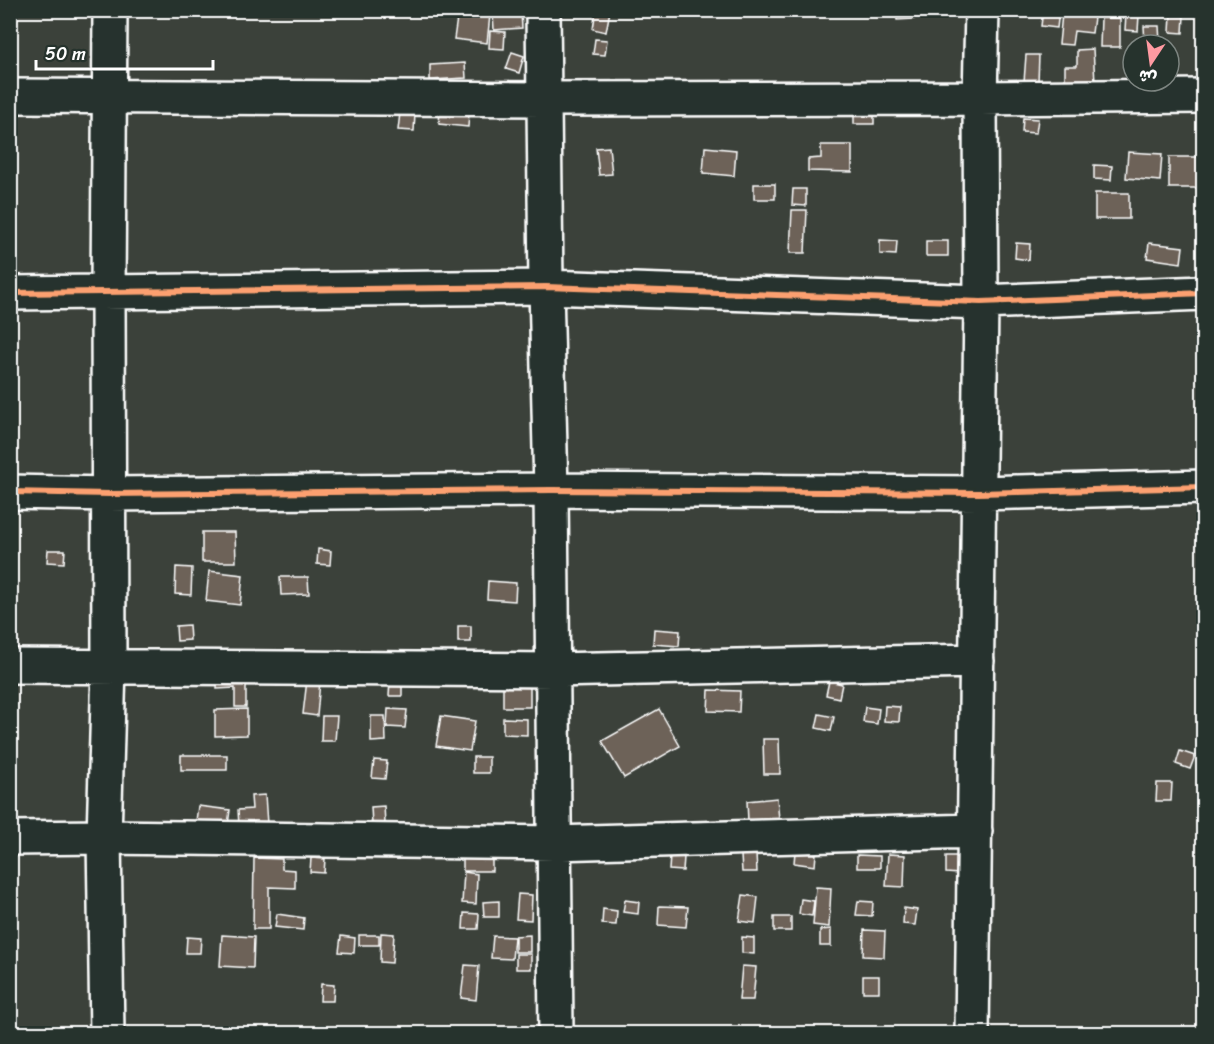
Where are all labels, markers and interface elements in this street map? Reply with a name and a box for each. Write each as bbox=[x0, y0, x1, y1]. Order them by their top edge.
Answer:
scale bar bbox=[36, 33, 213, 71]
north arrow bbox=[1121, 33, 1181, 93]
text: 50 m bbox=[45, 38, 86, 70]
text: ش bbox=[1136, 61, 1160, 93]

